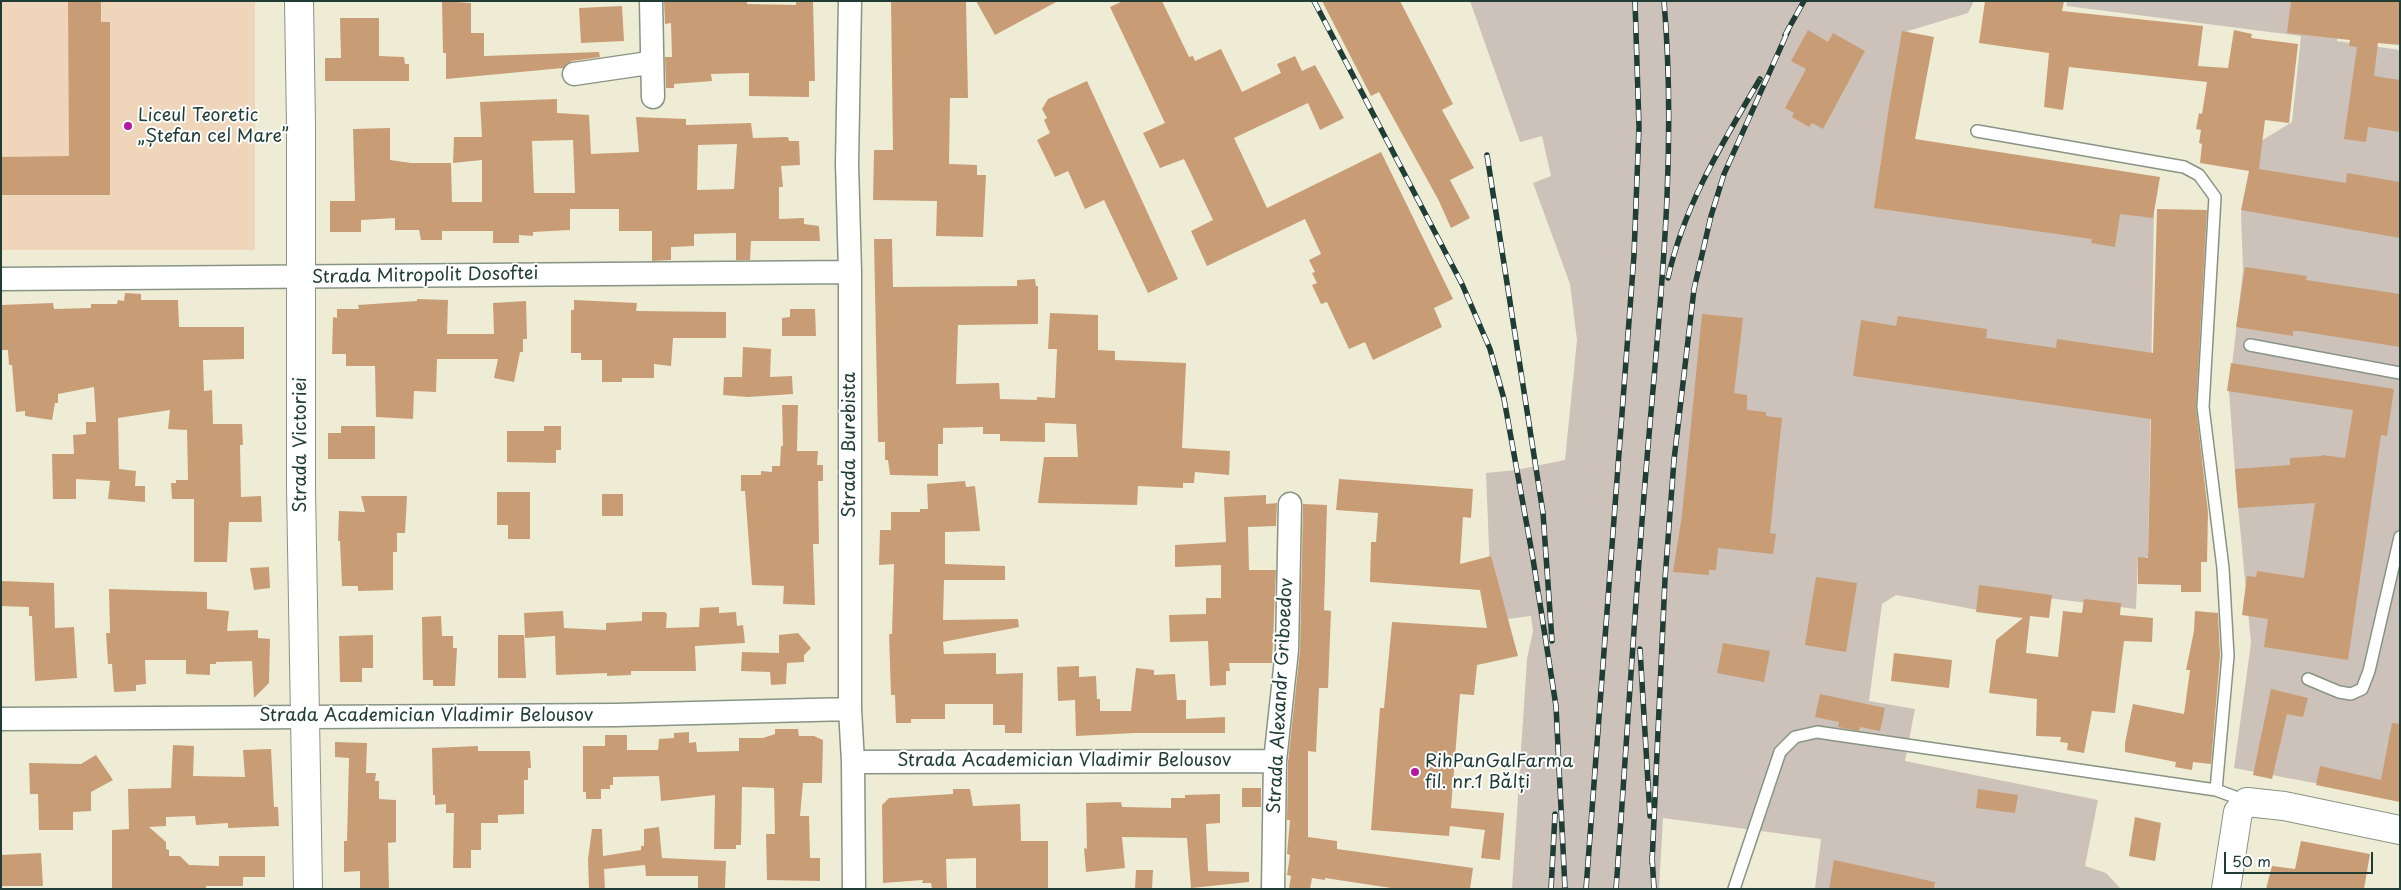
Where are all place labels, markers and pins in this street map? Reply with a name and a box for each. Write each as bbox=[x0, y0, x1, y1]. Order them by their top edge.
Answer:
place label: Liceul Teoretic „Ștefan cel Mare” bbox=[138, 105, 289, 148]
marker: Liceul Teoretic „Ștefan cel Mare” bbox=[122, 120, 134, 132]
place label: RihPanGalFarma fil. nr.1 Bălți bbox=[1425, 751, 1573, 794]
marker: RihPanGalFarma fil. nr.1 Bălți bbox=[1409, 766, 1421, 778]

